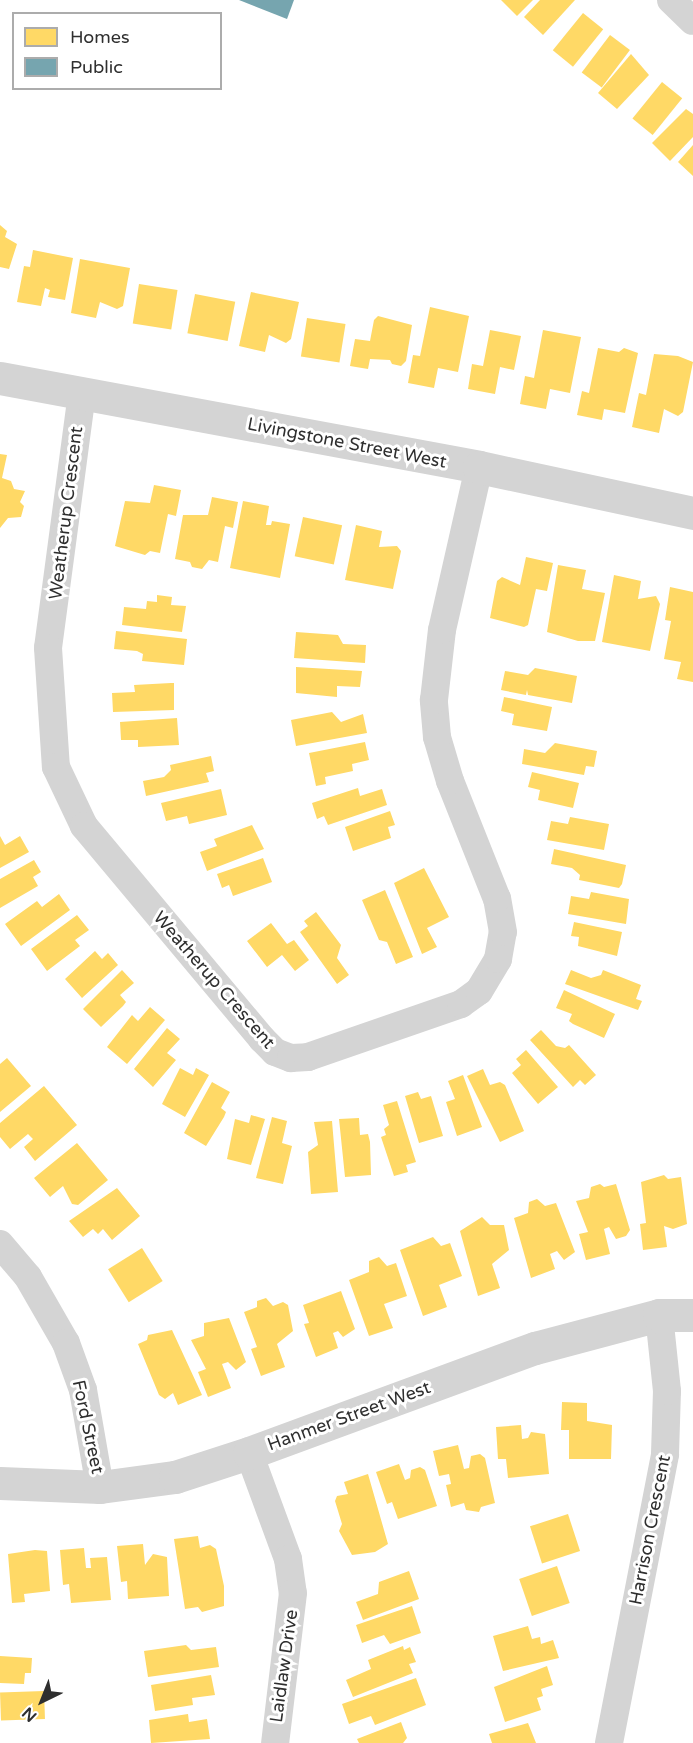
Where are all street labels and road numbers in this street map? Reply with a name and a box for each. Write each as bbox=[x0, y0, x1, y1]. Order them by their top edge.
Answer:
street label: Livingstone Street West bbox=[246, 413, 448, 473]
street label: Weatherup Crescent bbox=[45, 425, 87, 601]
street label: Weatherup Crescent bbox=[149, 907, 279, 1053]
street label: Hanmer Street West bbox=[264, 1376, 434, 1456]
street label: Ford Street bbox=[68, 1378, 108, 1476]
street label: Harrison Crescent bbox=[625, 1453, 675, 1607]
street label: Laidlaw Drive bbox=[265, 1608, 303, 1724]

